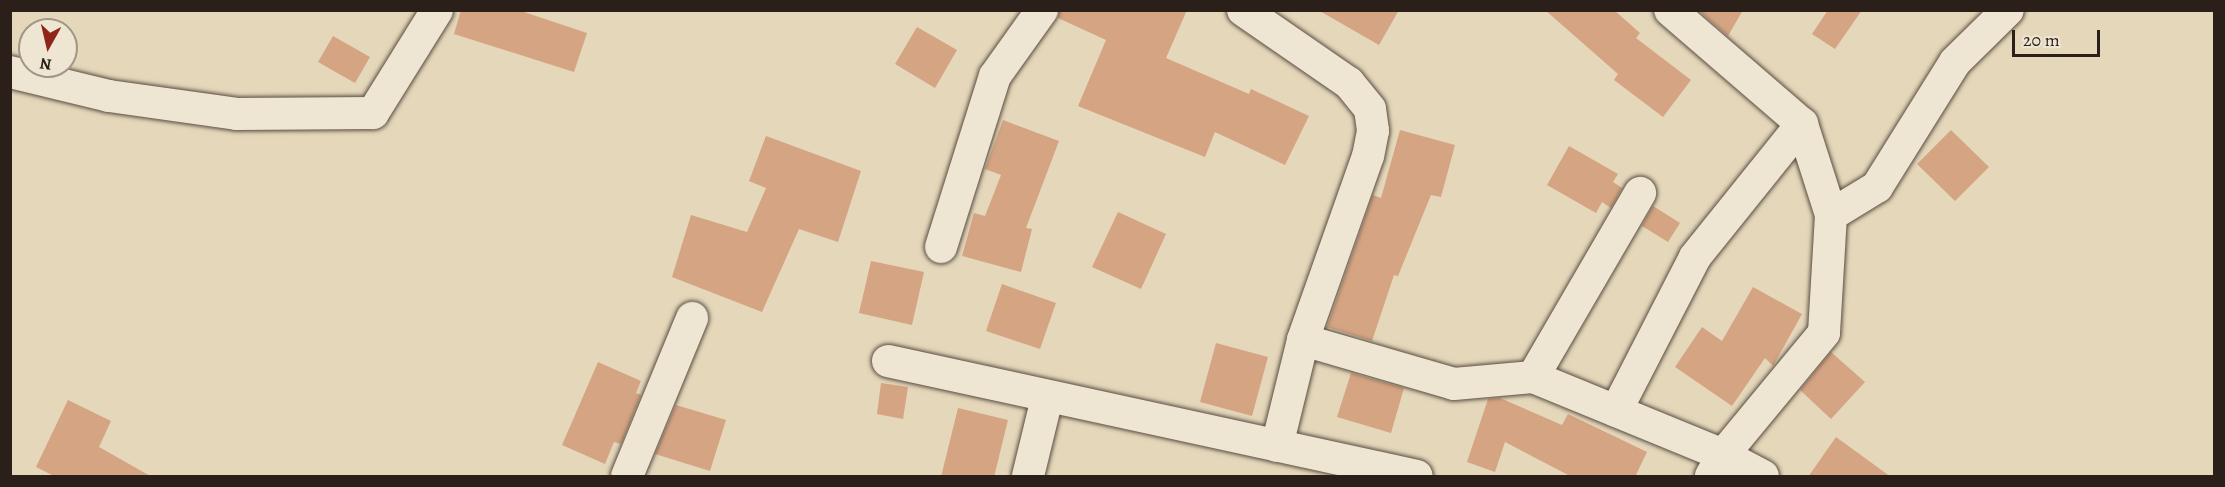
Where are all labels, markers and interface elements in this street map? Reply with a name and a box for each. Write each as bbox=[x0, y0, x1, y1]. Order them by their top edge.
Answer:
north arrow bbox=[18, 18, 78, 78]
scale bar bbox=[2015, 18, 2104, 56]
text: 20 m bbox=[2023, 28, 2060, 52]
text: N bbox=[38, 52, 53, 76]

